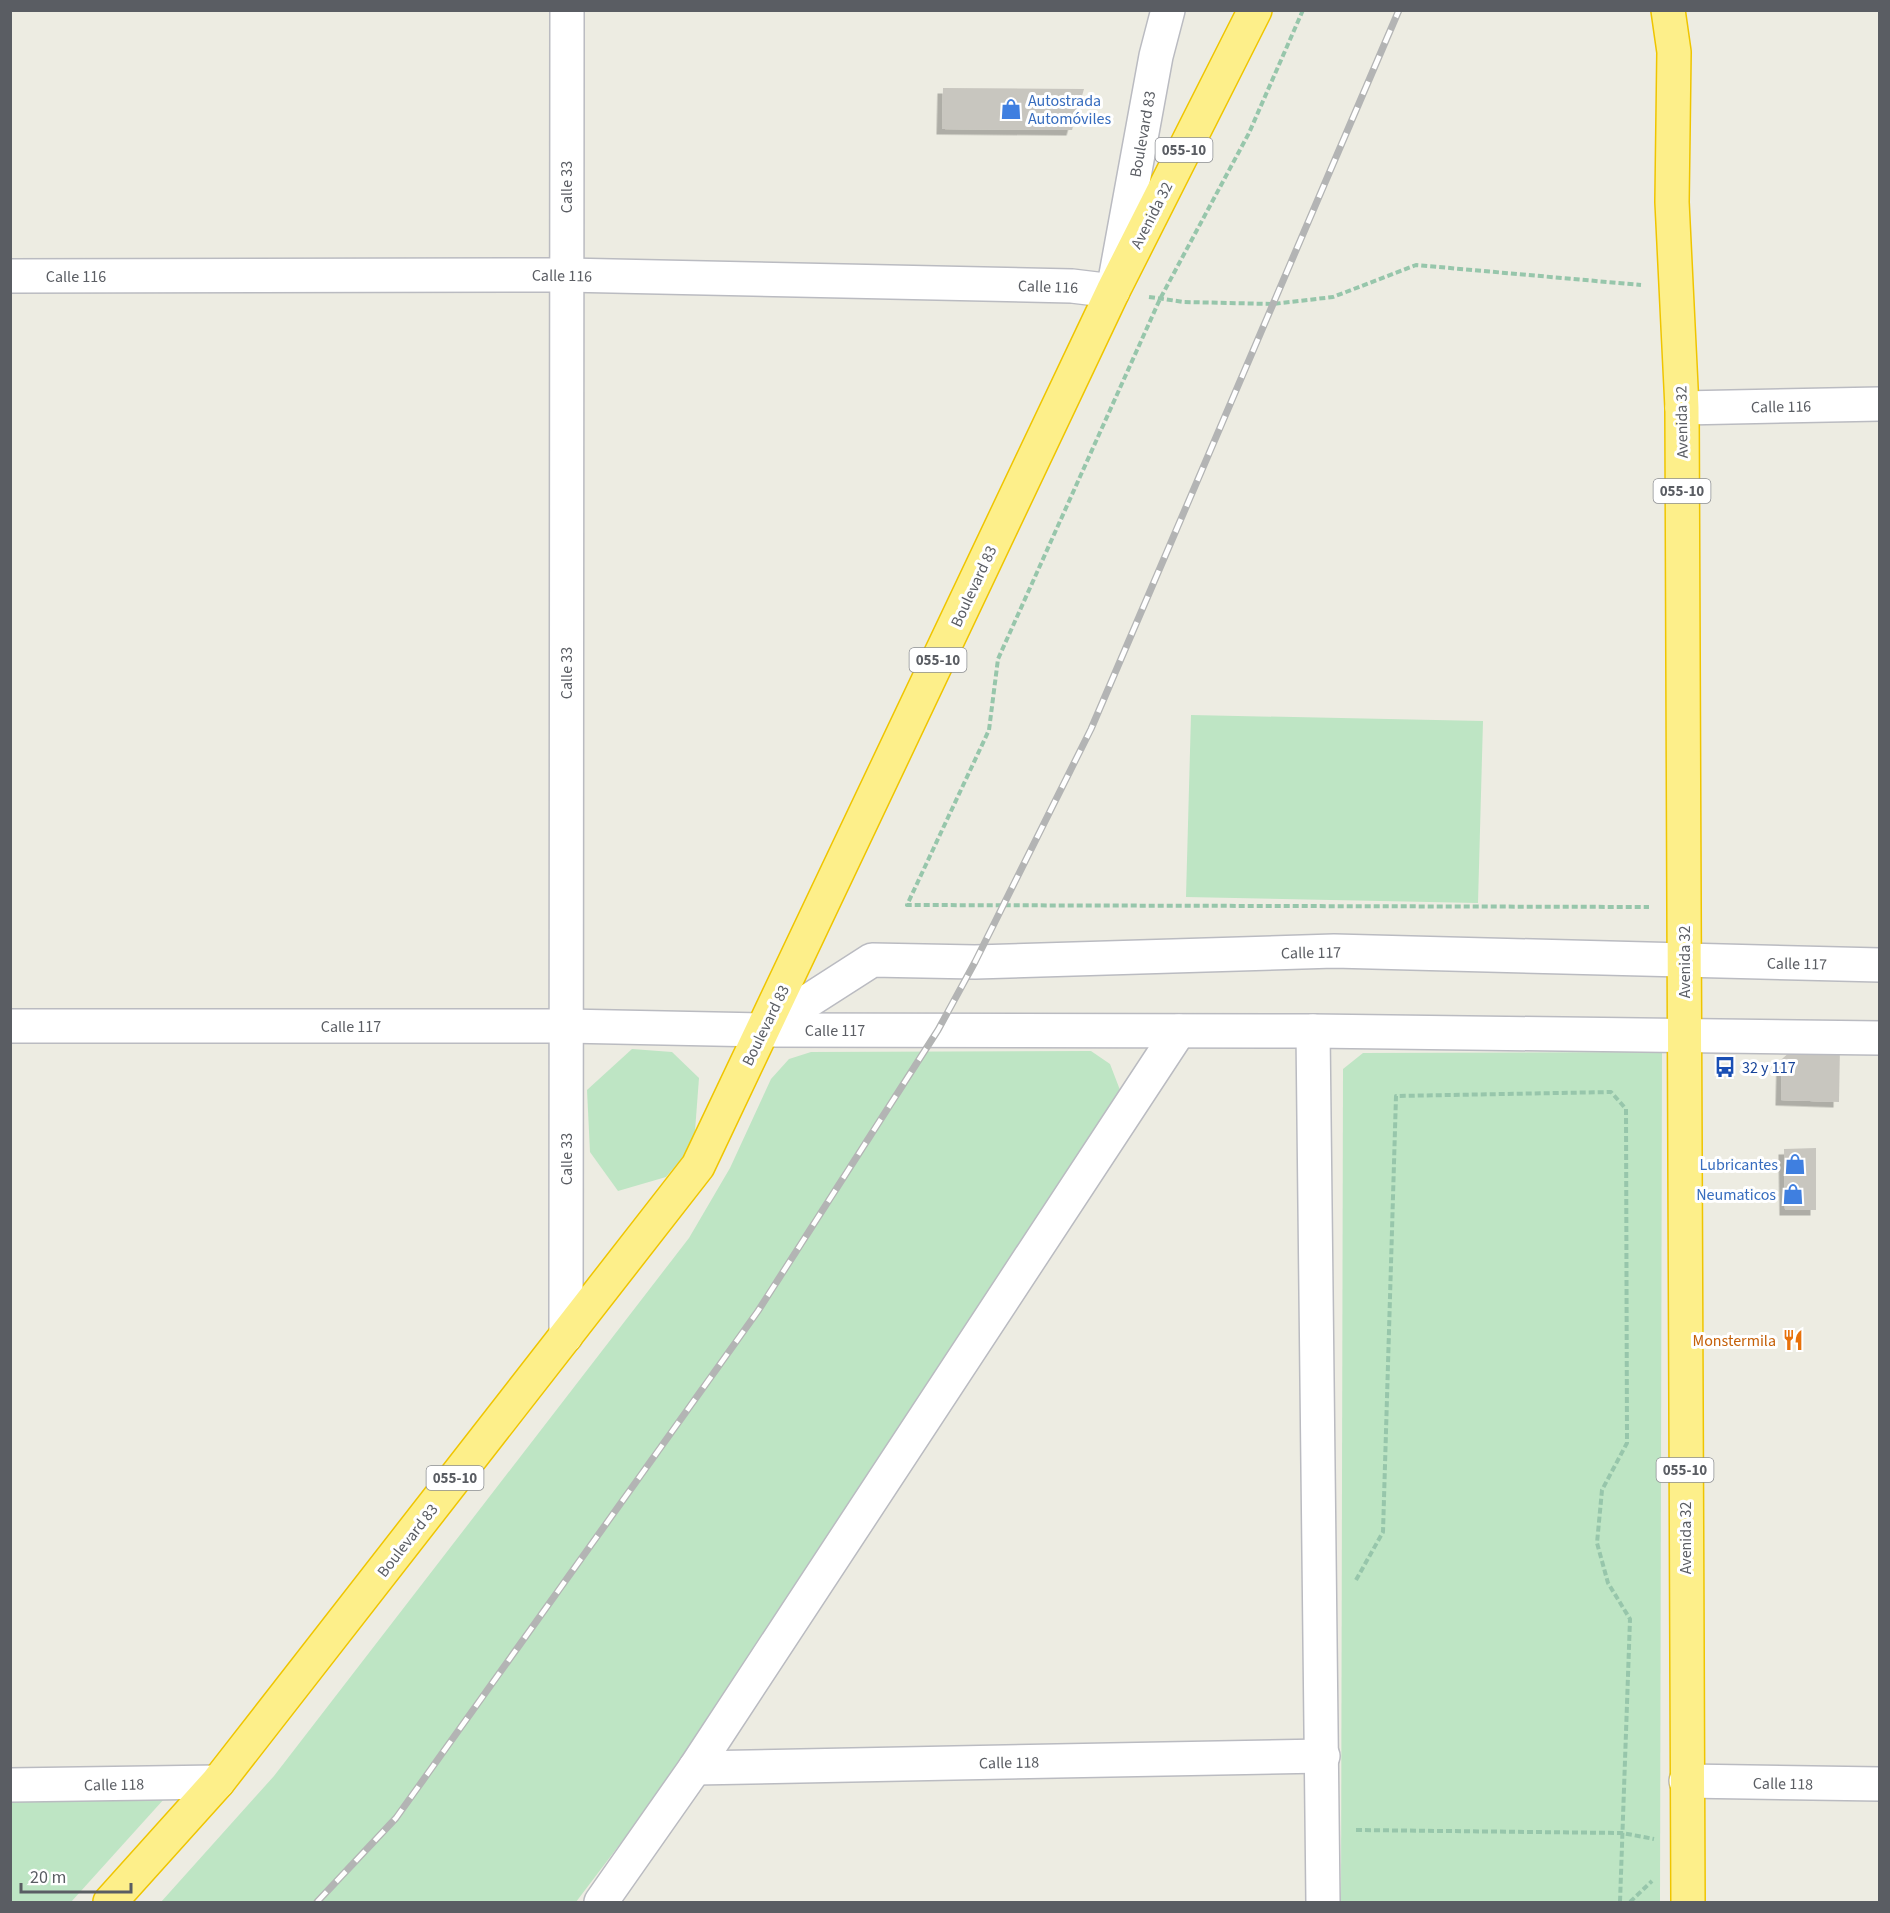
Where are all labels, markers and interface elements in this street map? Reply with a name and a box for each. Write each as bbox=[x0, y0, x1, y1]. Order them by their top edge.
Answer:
street label: Boulevard 83 bbox=[1125, 89, 1161, 179]
place label: Autostrada Automóviles bbox=[1028, 90, 1111, 130]
shop icon: Autostrada Automóviles bbox=[999, 97, 1023, 121]
road number: 055-10 bbox=[1156, 138, 1212, 162]
street label: Calle 33 bbox=[556, 161, 578, 213]
street label: Avenida 32 bbox=[1126, 178, 1178, 253]
street label: Calle 116 bbox=[532, 264, 592, 288]
street label: Calle 116 bbox=[46, 266, 106, 288]
street label: Calle 116 bbox=[1017, 275, 1079, 299]
street label: Avenida 32 bbox=[1670, 385, 1694, 458]
street label: Calle 116 bbox=[1751, 395, 1811, 419]
road number: 055-10 bbox=[1654, 479, 1710, 503]
street label: Boulevard 83 bbox=[945, 542, 1002, 631]
street label: Calle 33 bbox=[556, 647, 578, 699]
road number: 055-10 bbox=[910, 648, 966, 672]
street label: Avenida 32 bbox=[1674, 926, 1696, 998]
street label: Calle 117 bbox=[1281, 941, 1341, 965]
street label: Calle 117 bbox=[1767, 952, 1827, 976]
street label: Boulevard 83 bbox=[737, 981, 795, 1070]
street label: Calle 117 bbox=[321, 1016, 381, 1038]
street label: Calle 117 bbox=[805, 1020, 865, 1042]
bus stop icon: 32 y 117 bbox=[1713, 1055, 1737, 1079]
place label: 32 y 117 bbox=[1742, 1057, 1796, 1079]
street label: Calle 33 bbox=[556, 1133, 578, 1185]
shop icon: Lubricantes bbox=[1783, 1152, 1807, 1176]
place label: Lubricantes bbox=[1700, 1154, 1778, 1176]
shop icon: Neumaticos bbox=[1781, 1182, 1805, 1206]
place label: Neumaticos bbox=[1696, 1184, 1776, 1206]
restaurant icon: Monstermila bbox=[1781, 1328, 1805, 1352]
place label: Monstermila bbox=[1693, 1330, 1776, 1352]
road number: 055-10 bbox=[1656, 1458, 1714, 1482]
road number: 055-10 bbox=[426, 1466, 484, 1490]
street label: Boulevard 83 bbox=[372, 1499, 443, 1582]
street label: Avenida 32 bbox=[1675, 1502, 1697, 1574]
street label: Calle 118 bbox=[979, 1751, 1039, 1775]
street label: Calle 118 bbox=[1753, 1772, 1813, 1796]
street label: Calle 118 bbox=[84, 1773, 144, 1797]
scale bar bbox=[21, 1856, 130, 1894]
text: 20 m bbox=[30, 1865, 66, 1890]

